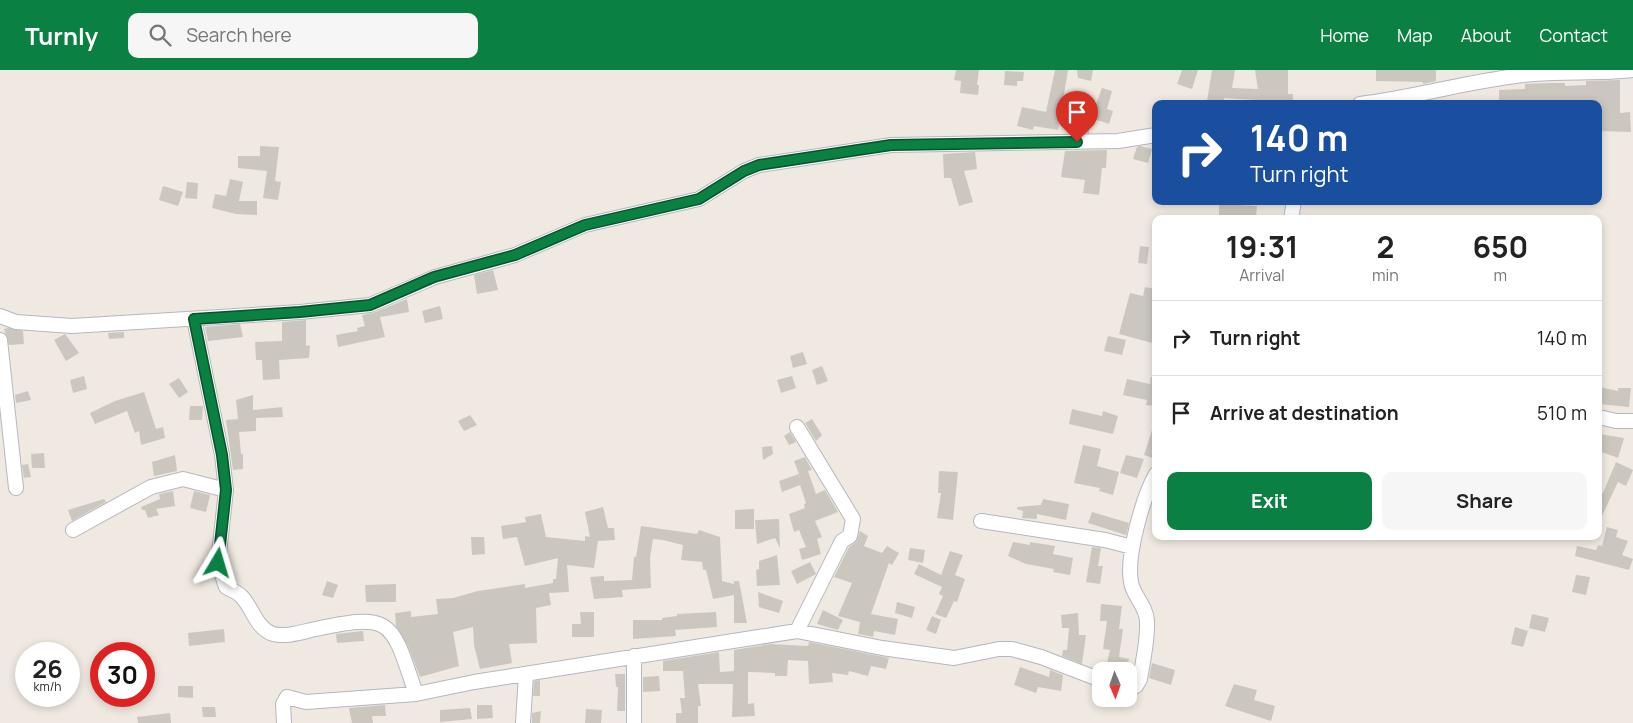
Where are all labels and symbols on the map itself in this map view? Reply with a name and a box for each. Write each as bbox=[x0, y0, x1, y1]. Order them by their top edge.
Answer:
pin bbox=[1056, 91, 1098, 142]
position arrow bbox=[191, 536, 243, 588]
speed limit sign: 30 bbox=[90, 642, 155, 707]
north arrow bbox=[1092, 662, 1138, 708]

